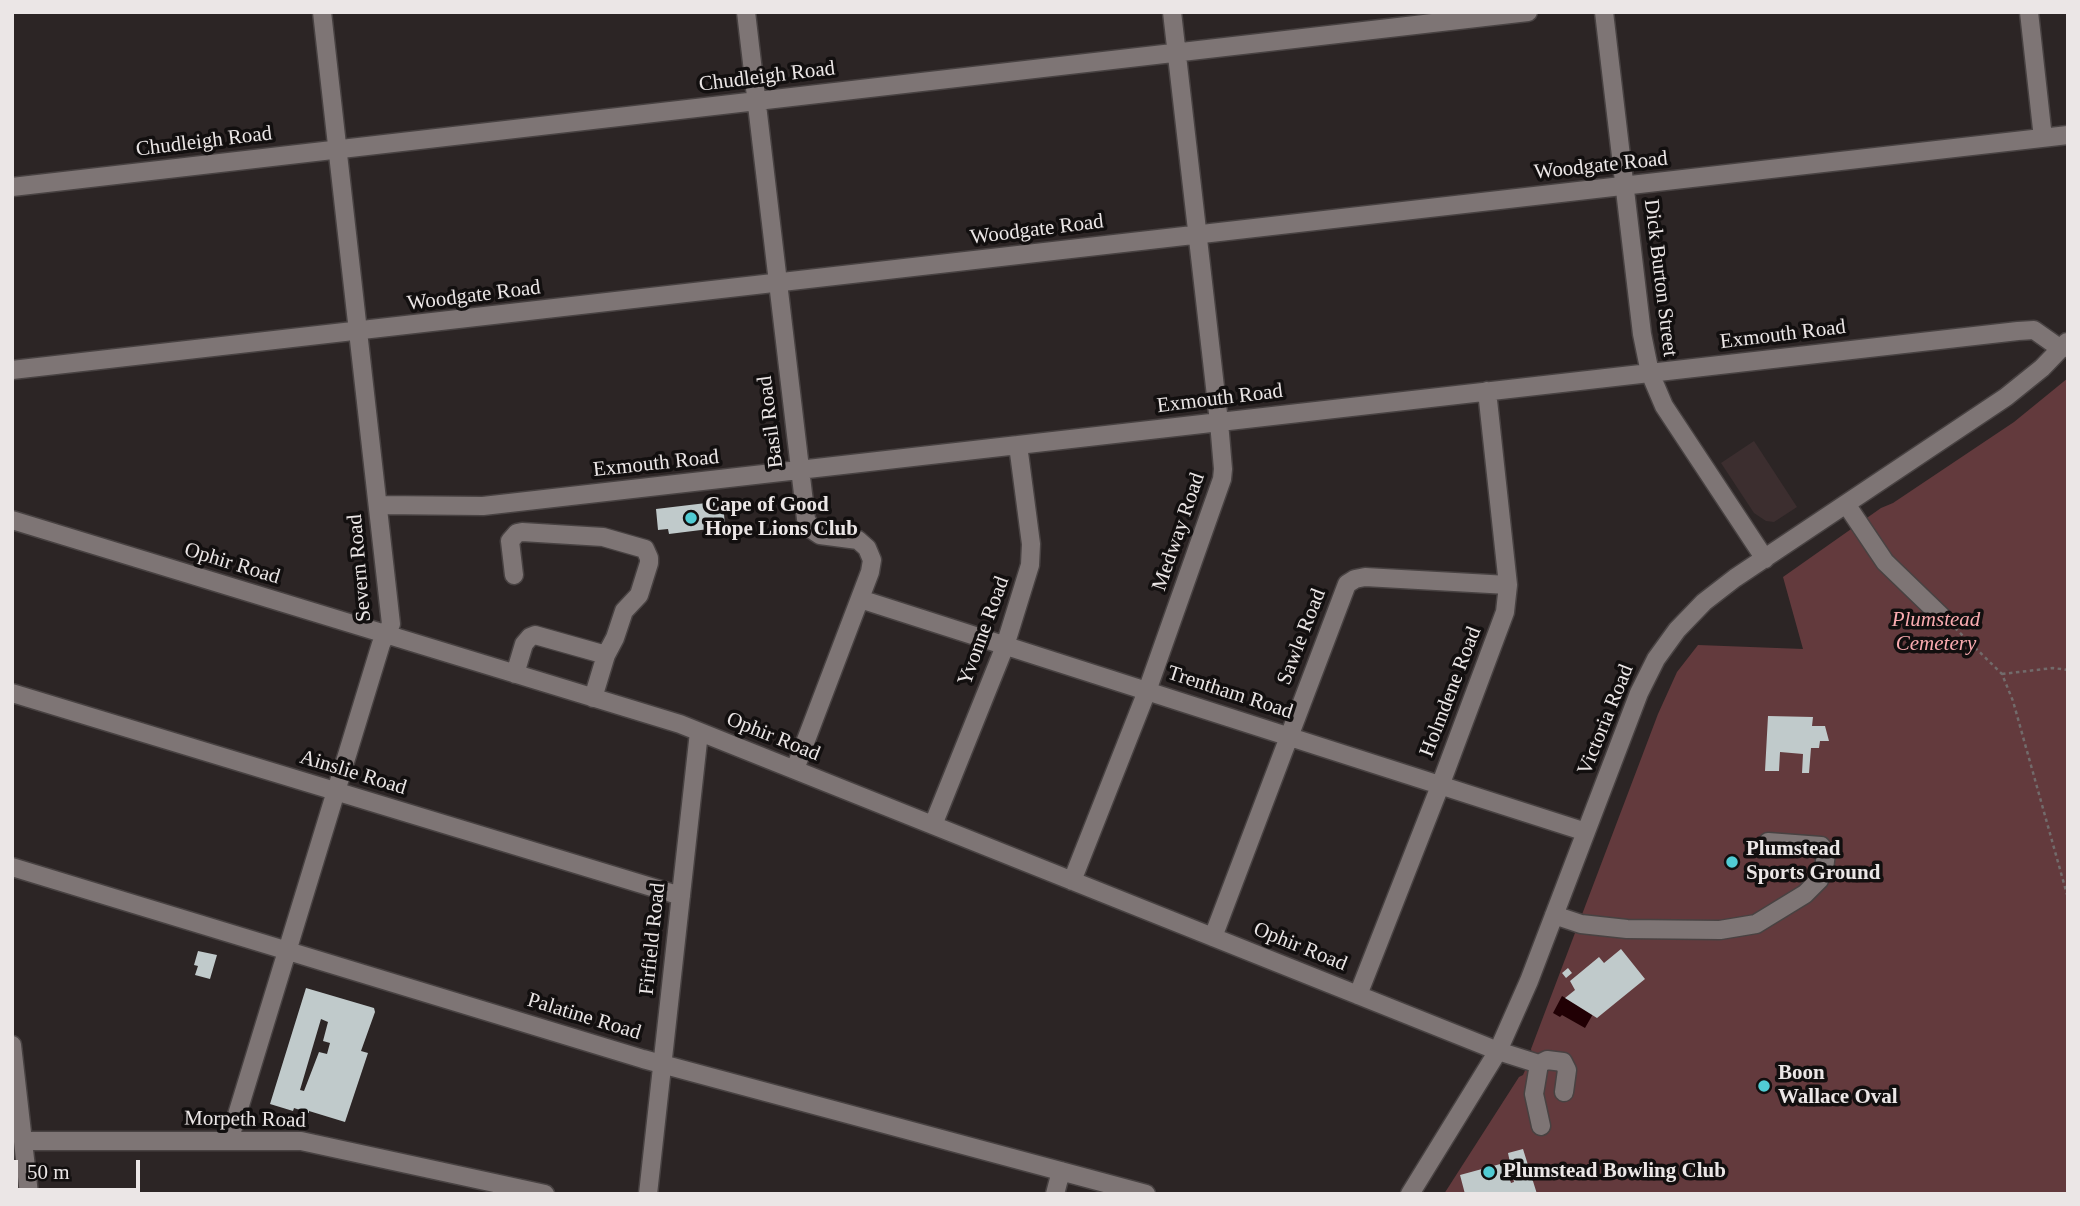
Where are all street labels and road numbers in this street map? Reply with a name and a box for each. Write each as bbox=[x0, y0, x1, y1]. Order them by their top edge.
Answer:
street label: Chudleigh Road bbox=[697, 56, 837, 98]
street label: Chudleigh Road bbox=[134, 121, 274, 163]
street label: Woodgate Road bbox=[1533, 146, 1669, 186]
street label: Dick Burton Street bbox=[1638, 198, 1682, 358]
street label: Woodgate Road bbox=[969, 209, 1105, 251]
street label: Woodgate Road bbox=[406, 275, 542, 317]
street label: Exmouth Road bbox=[1719, 315, 1847, 355]
street label: Basil Road bbox=[753, 374, 789, 470]
street label: Exmouth Road bbox=[1156, 379, 1284, 419]
street label: Exmouth Road bbox=[592, 445, 720, 483]
street label: Medway Road bbox=[1147, 470, 1211, 594]
street label: Severn Road bbox=[343, 513, 377, 623]
street label: Ophir Road bbox=[181, 538, 283, 590]
street label: Yvonne Road bbox=[953, 573, 1015, 689]
street label: Sawle Road bbox=[1272, 585, 1332, 689]
street label: Holmdene Road bbox=[1415, 624, 1487, 760]
street label: Trentham Road bbox=[1164, 661, 1296, 725]
street label: Victoria Road bbox=[1572, 661, 1640, 779]
street label: Ophir Road bbox=[723, 707, 823, 767]
street label: Ainslie Road bbox=[297, 745, 409, 801]
street label: Firfield Road bbox=[635, 882, 671, 996]
street label: Ophir Road bbox=[1250, 917, 1350, 977]
street label: Palatine Road bbox=[524, 988, 644, 1046]
street label: Morpeth Road bbox=[184, 1106, 306, 1134]

